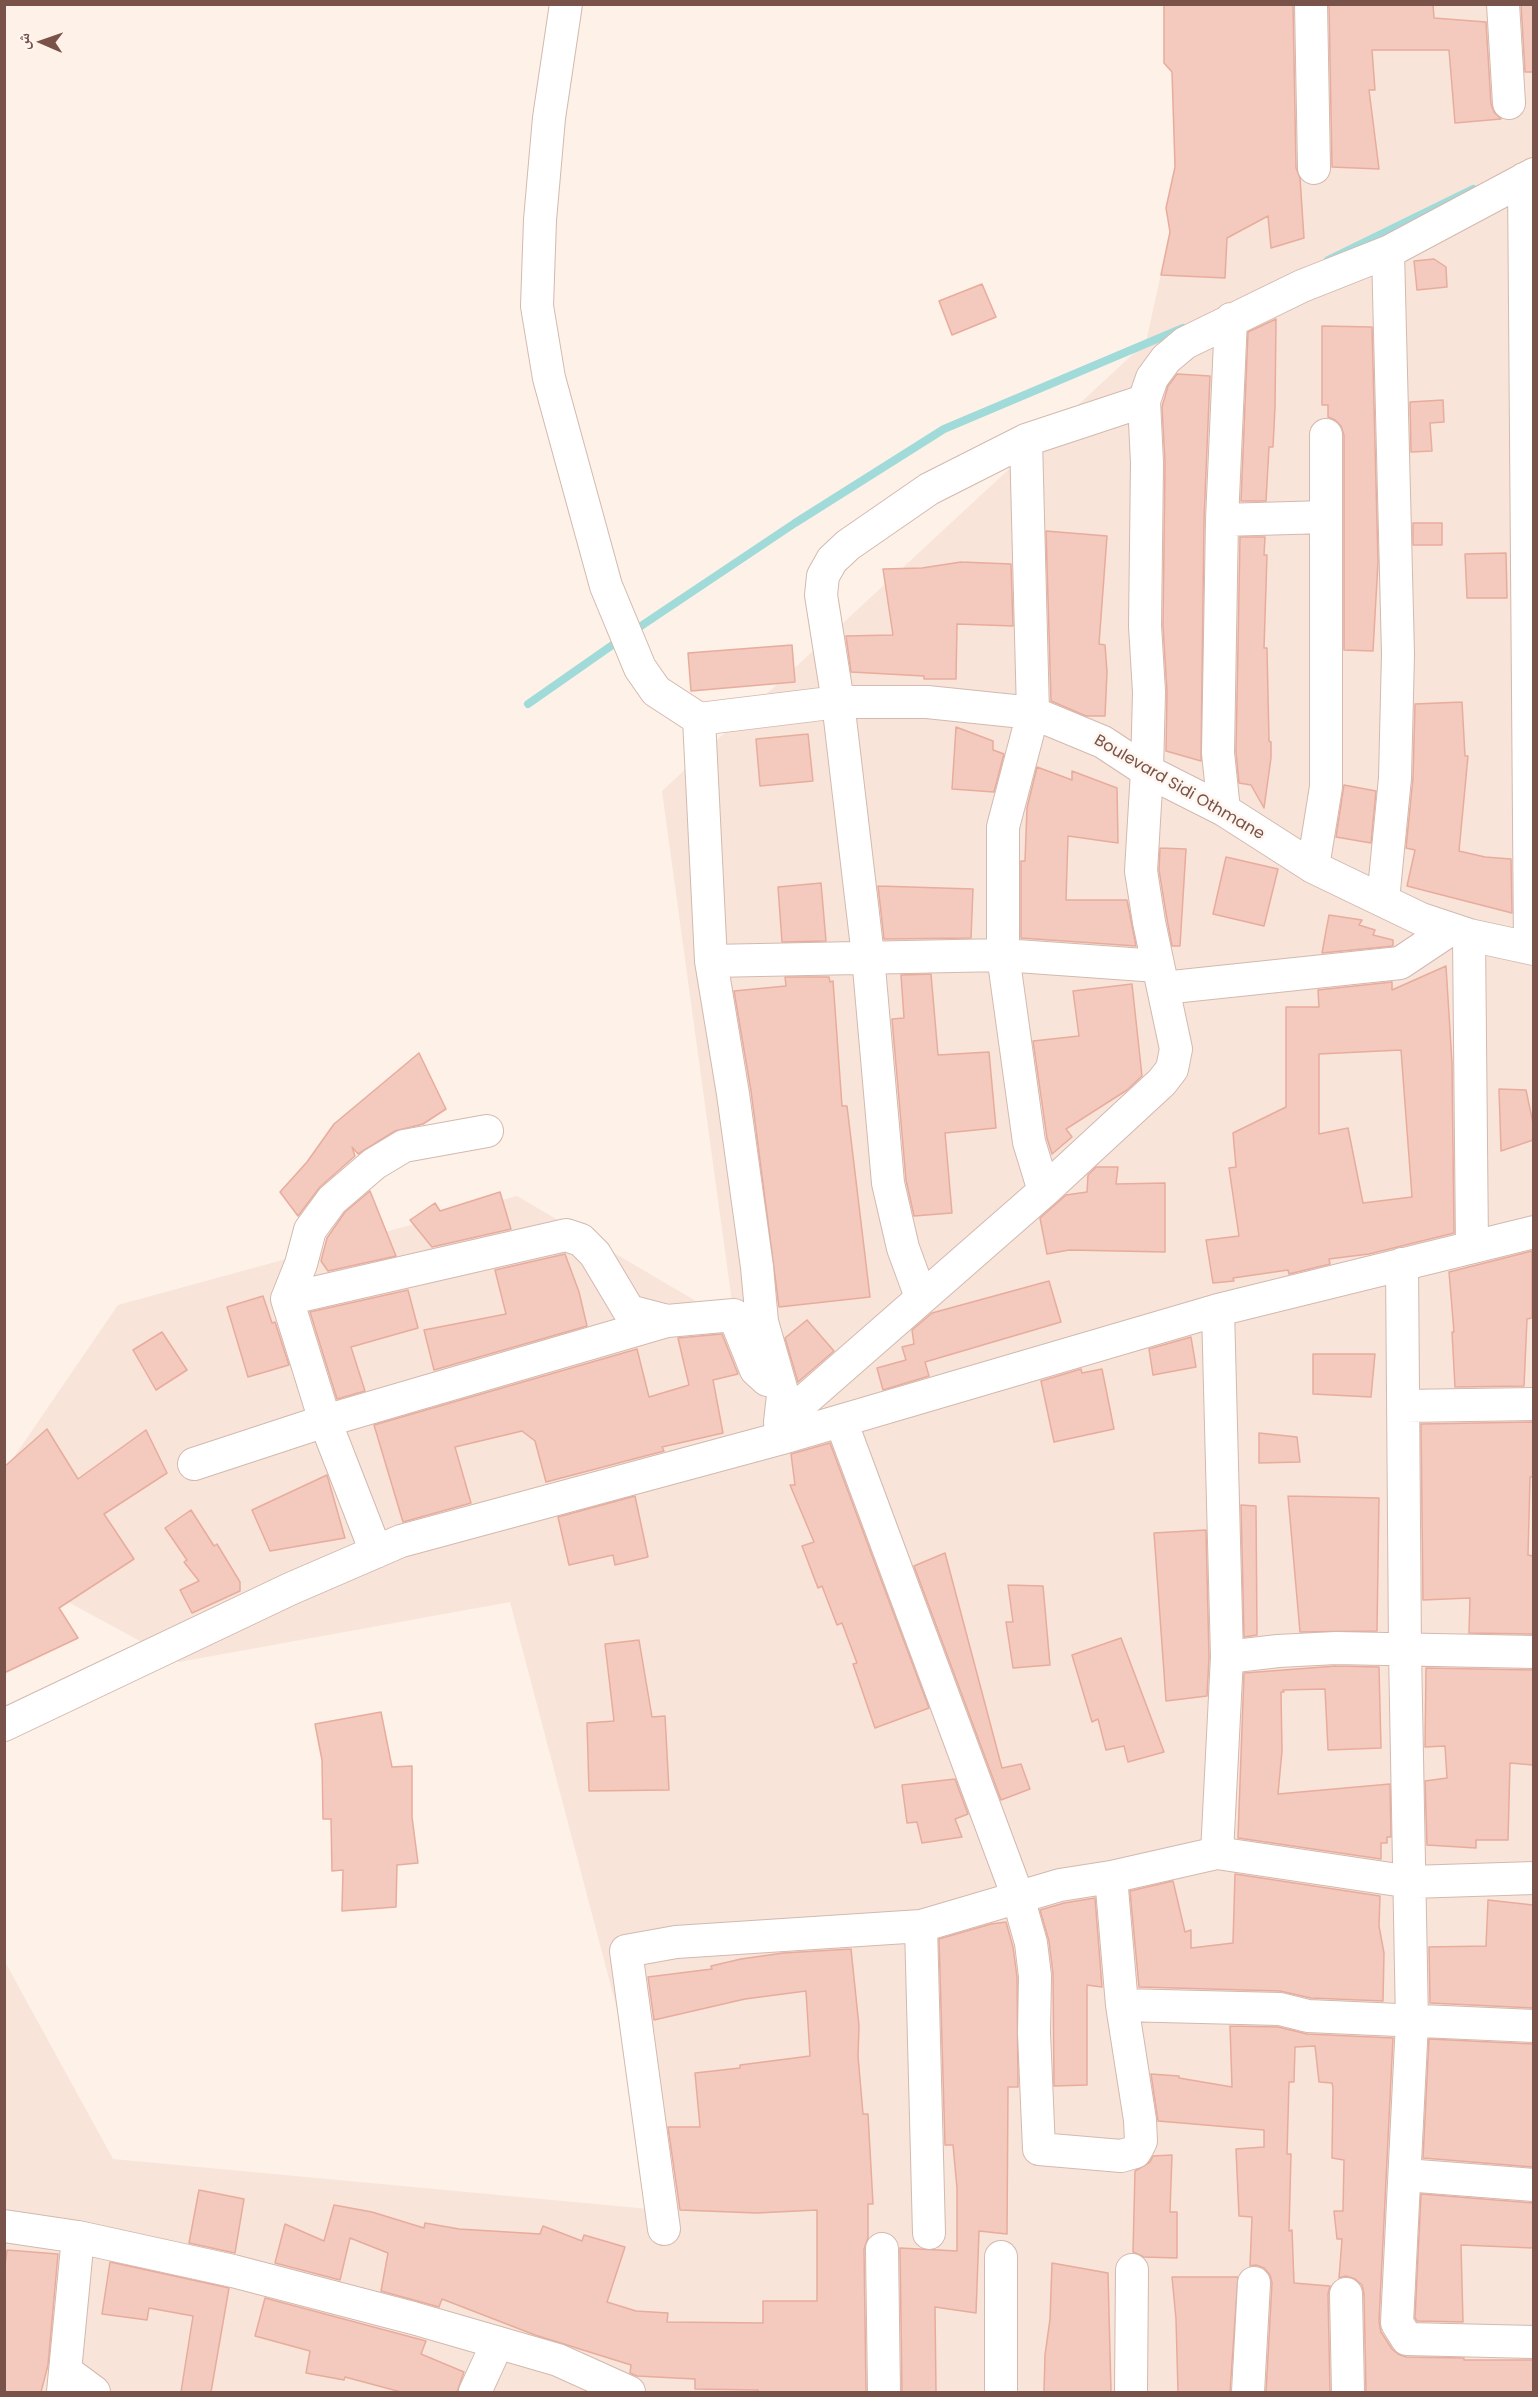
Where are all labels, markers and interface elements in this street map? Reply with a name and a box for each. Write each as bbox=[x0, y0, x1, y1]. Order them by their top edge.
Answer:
north arrow bbox=[12, 12, 72, 72]
text: ش bbox=[12, 32, 35, 50]
street label: Boulevard Sidi Othmane bbox=[1090, 731, 1268, 845]

